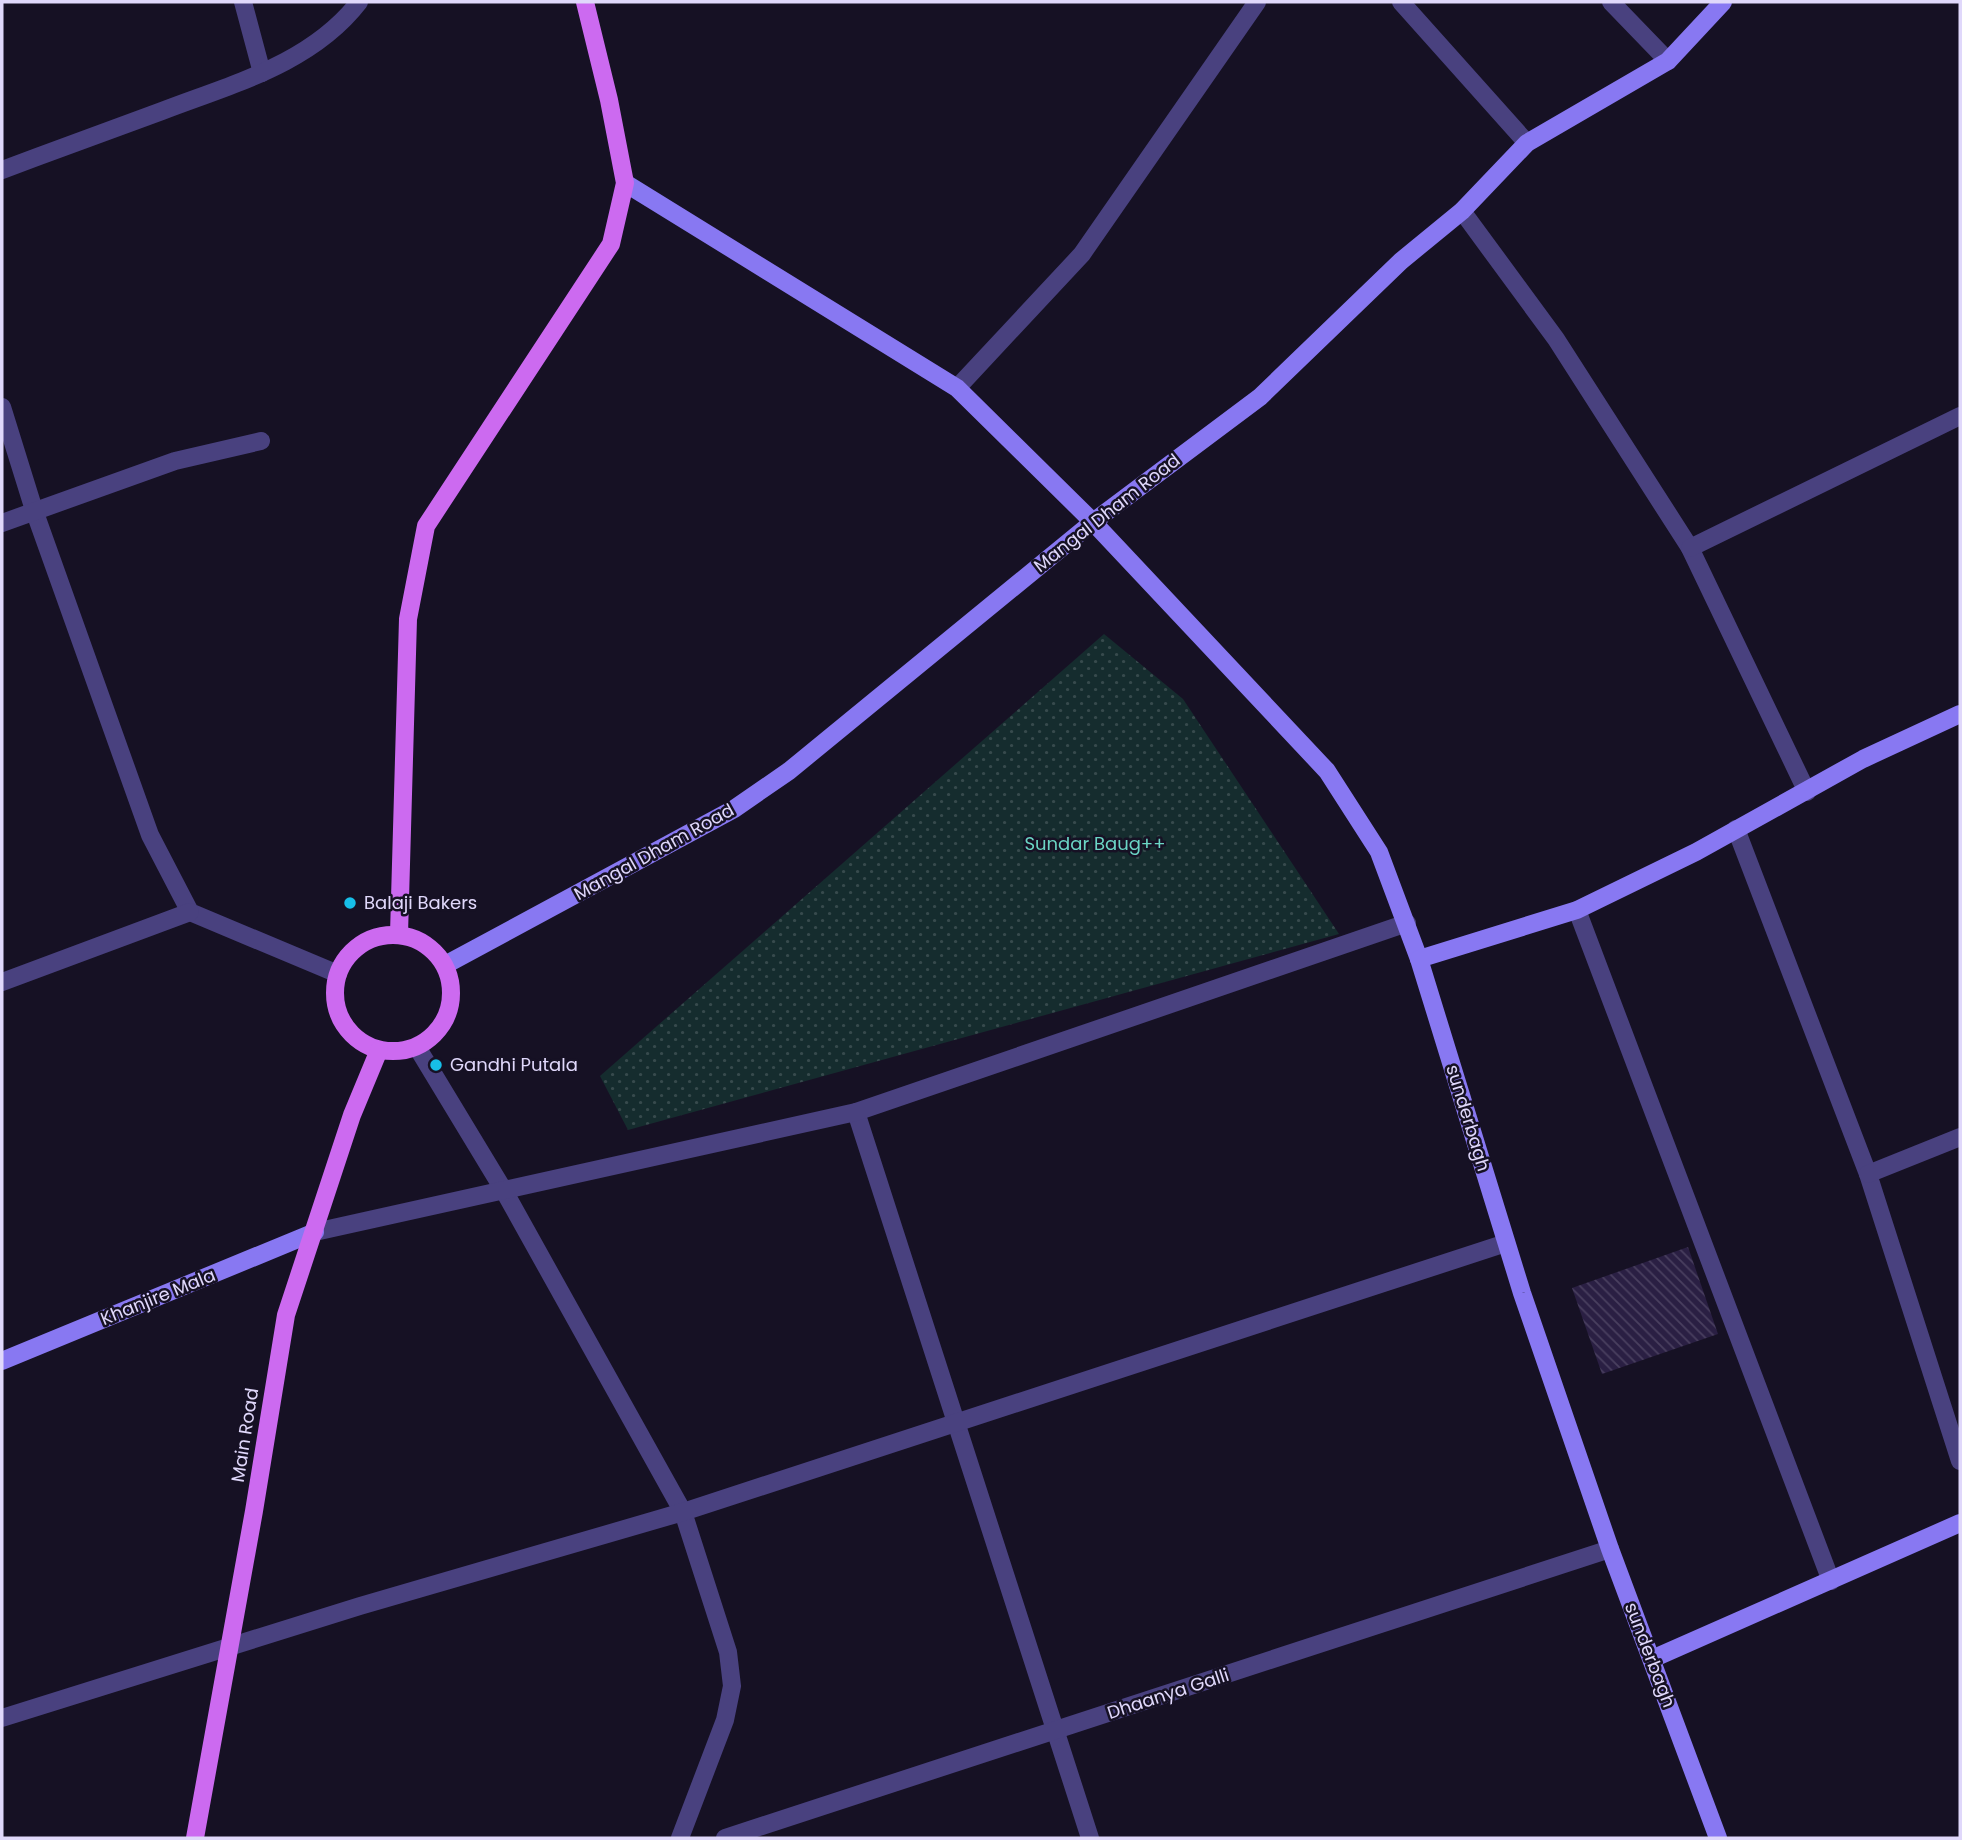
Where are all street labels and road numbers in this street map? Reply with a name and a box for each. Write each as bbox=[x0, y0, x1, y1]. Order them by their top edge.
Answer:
street label: Mangal Dham Road bbox=[1028, 448, 1185, 578]
street label: Mangal Dham Road bbox=[569, 797, 738, 906]
street label: sunderbagh bbox=[1440, 1061, 1497, 1174]
street label: Khanjire Mala bbox=[97, 1262, 219, 1331]
street label: Main Road bbox=[225, 1386, 264, 1484]
street label: sunderbagh bbox=[1619, 1599, 1682, 1711]
street label: Dhaanya Galli bbox=[1104, 1662, 1232, 1725]

